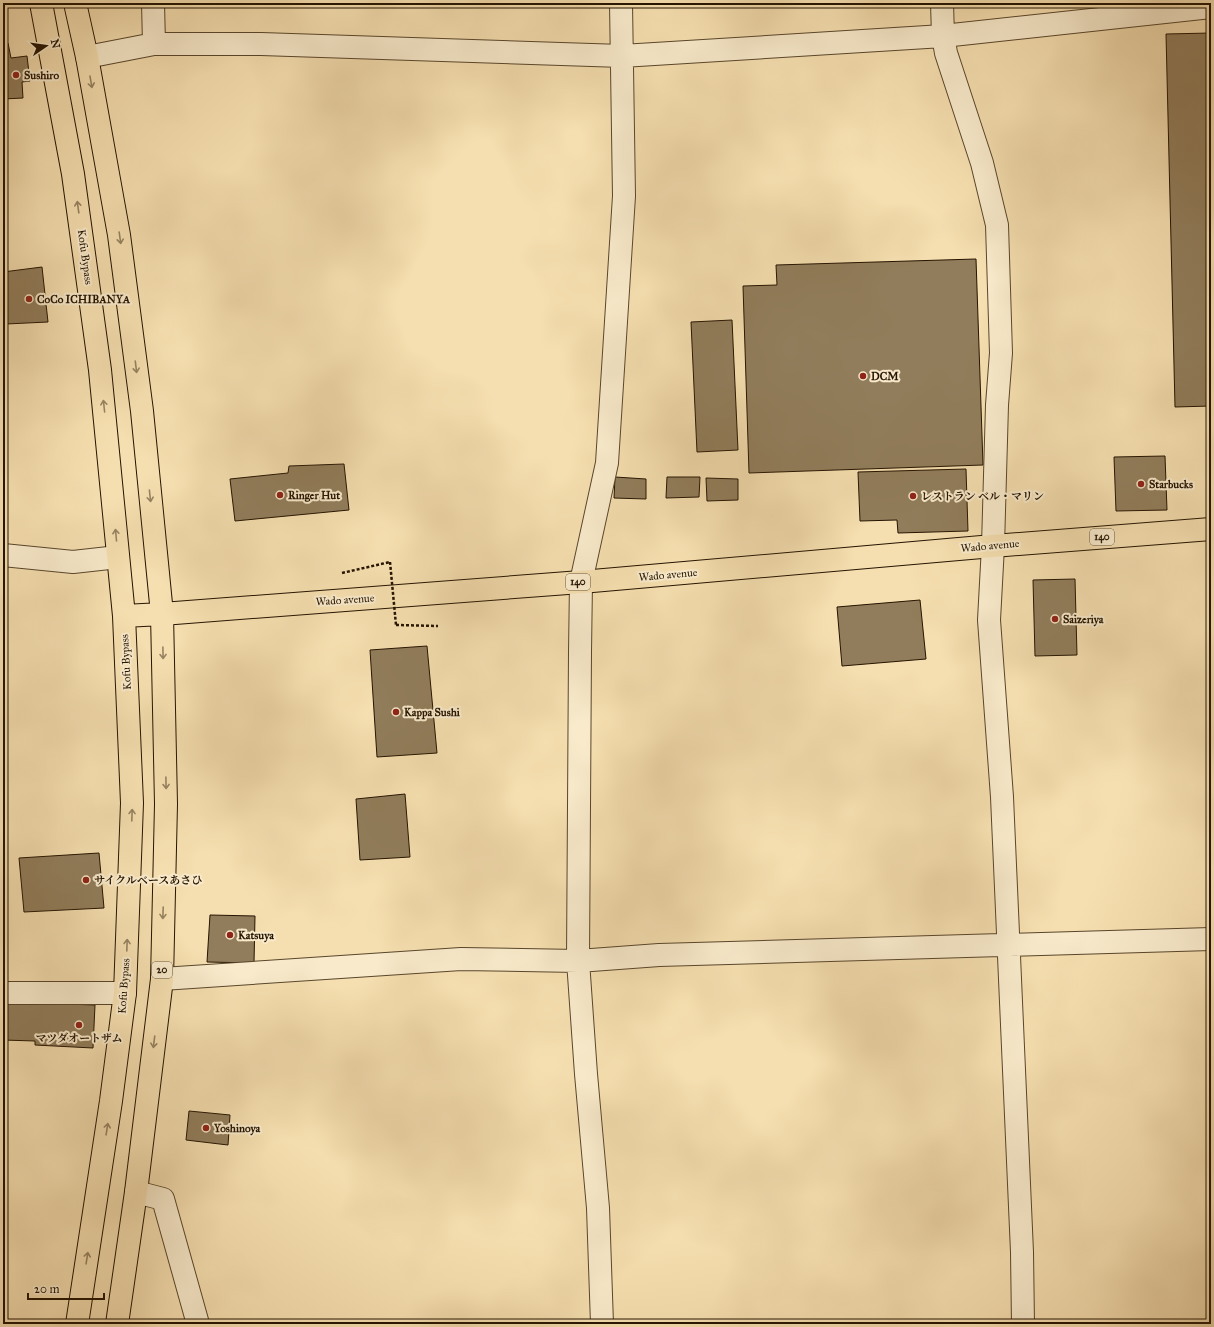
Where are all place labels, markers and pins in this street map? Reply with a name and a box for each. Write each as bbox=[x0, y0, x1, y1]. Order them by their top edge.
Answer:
place label: Sushiro bbox=[24, 69, 59, 82]
marker: Sushiro bbox=[11, 70, 21, 80]
place label: CoCo ICHIBANYA bbox=[37, 293, 131, 306]
marker: CoCo ICHIBANYA bbox=[24, 294, 34, 304]
place label: DCM bbox=[871, 370, 899, 383]
marker: DCM bbox=[858, 371, 868, 381]
place label: Starbucks bbox=[1149, 478, 1193, 491]
marker: Starbucks bbox=[1136, 479, 1146, 489]
place label: Ringer Hut bbox=[288, 489, 340, 502]
marker: Ringer Hut bbox=[275, 490, 285, 500]
place label: レストラン ベル・マリン bbox=[921, 490, 1044, 503]
marker: レストラン ベル・マリン bbox=[908, 491, 918, 501]
place label: Saizeriya bbox=[1063, 613, 1104, 627]
marker: Saizeriya bbox=[1050, 614, 1060, 624]
place label: Kappa Sushi bbox=[404, 706, 461, 720]
marker: Kappa Sushi bbox=[391, 707, 401, 717]
place label: サイクルベースあさひ bbox=[94, 874, 202, 887]
marker: サイクルベースあさひ bbox=[81, 875, 91, 885]
place label: Katsuya bbox=[238, 929, 274, 943]
marker: Katsuya bbox=[225, 930, 235, 940]
marker: マツダオートザム bbox=[74, 1020, 84, 1030]
place label: マツダオートザム bbox=[35, 1032, 123, 1045]
place label: Yoshinoya bbox=[213, 1122, 261, 1136]
marker: Yoshinoya bbox=[201, 1123, 211, 1133]

